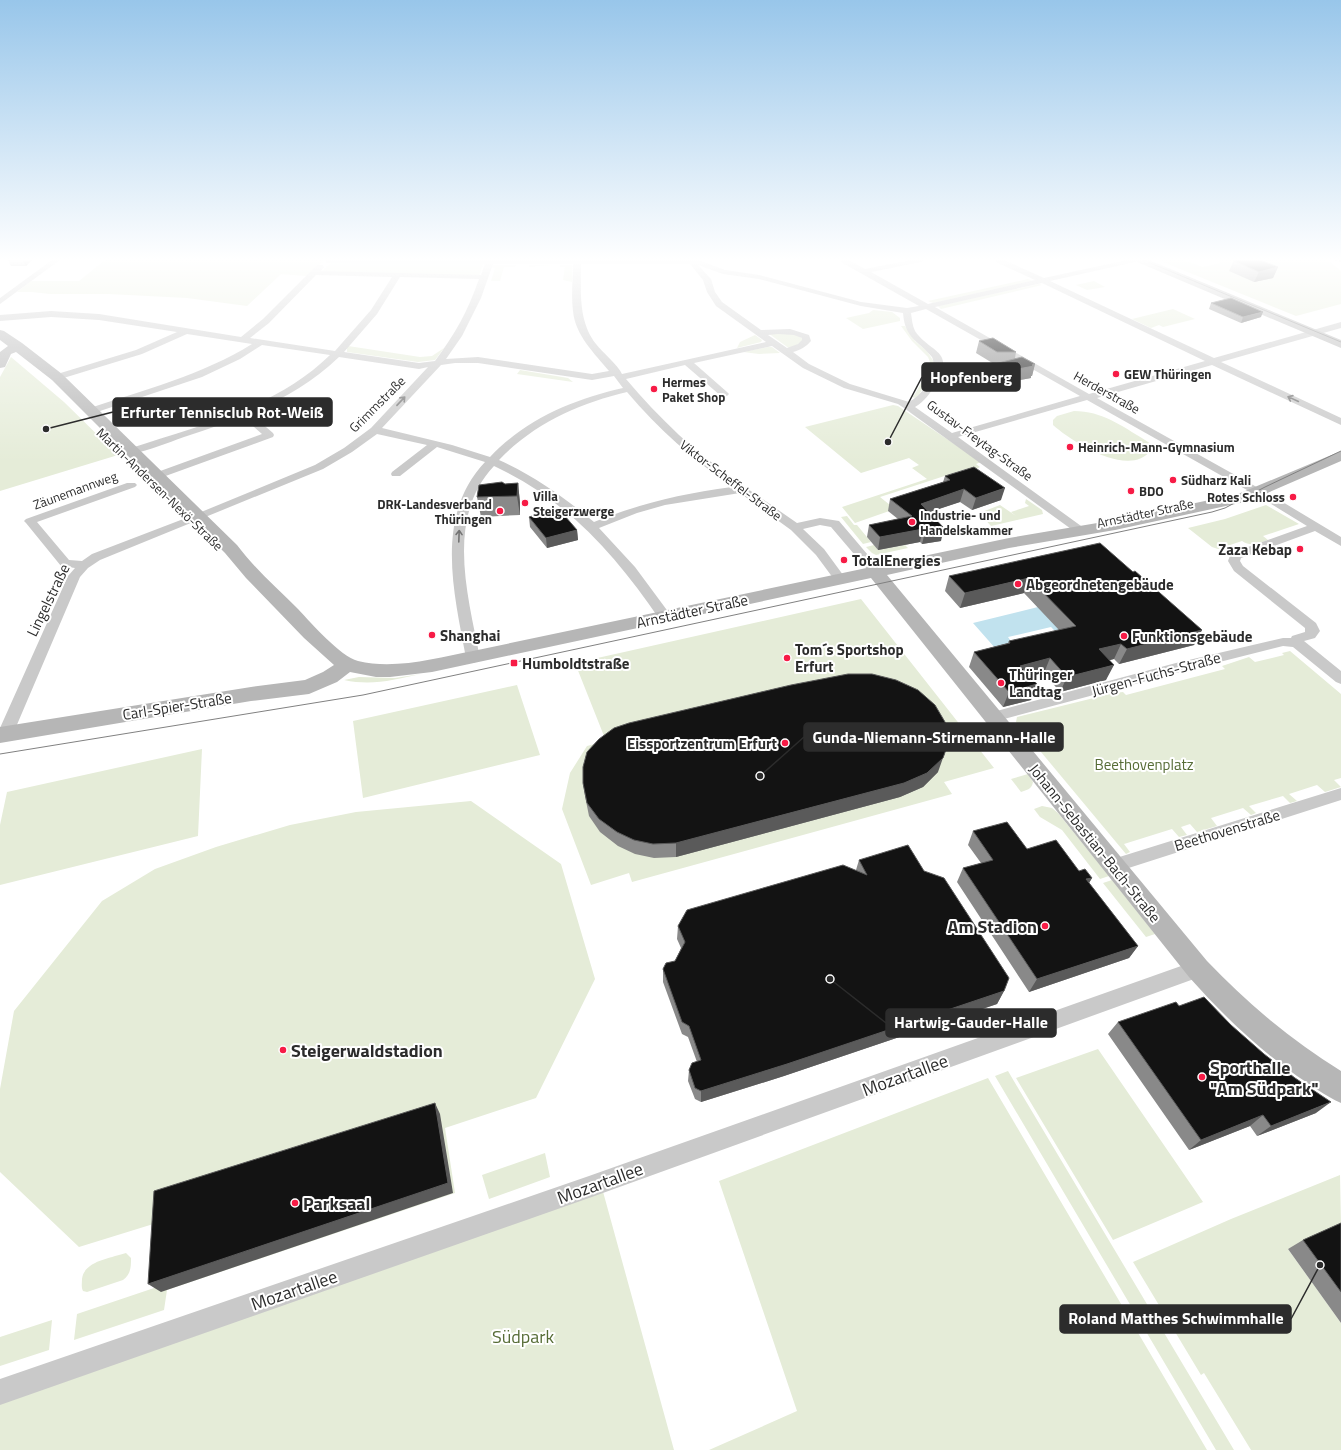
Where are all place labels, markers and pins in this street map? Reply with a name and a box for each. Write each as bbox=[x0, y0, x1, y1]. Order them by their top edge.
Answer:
callout: Hopfenberg bbox=[922, 363, 1020, 391]
place label: GEW Thüringen bbox=[1124, 364, 1211, 384]
marker: GEW Thüringen bbox=[1111, 369, 1121, 379]
place label: Hermes Paket Shop bbox=[662, 372, 725, 407]
marker: Hermes Paket Shop bbox=[649, 384, 659, 394]
callout: Erfurter Tennisclub Rot-Weiß bbox=[113, 398, 332, 426]
place label: Heinrich-Mann-Gymnasium bbox=[1078, 437, 1235, 457]
marker: Heinrich-Mann-Gymnasium bbox=[1065, 442, 1075, 452]
place label: Südharz Kali bbox=[1181, 470, 1251, 490]
marker: Südharz Kali bbox=[1168, 475, 1178, 485]
place label: BDO bbox=[1139, 481, 1164, 501]
place label: Villa Steigerzwerge bbox=[533, 486, 614, 521]
marker: BDO bbox=[1126, 486, 1136, 496]
place label: Rotes Schloss bbox=[1207, 487, 1285, 507]
marker: Rotes Schloss bbox=[1288, 492, 1298, 502]
place label: DRK-Landesverband Thüringen bbox=[377, 494, 492, 529]
marker: Villa Steigerzwerge bbox=[520, 498, 530, 508]
place label: Industrie- und Handelskammer bbox=[920, 505, 1013, 540]
marker: DRK-Landesverband Thüringen bbox=[495, 506, 505, 516]
marker: Industrie- und Handelskammer bbox=[907, 517, 917, 527]
place label: Zaza Kebap bbox=[1218, 538, 1292, 561]
marker: Zaza Kebap bbox=[1295, 544, 1305, 554]
place label: TotalEnergies bbox=[852, 549, 940, 572]
marker: TotalEnergies bbox=[839, 555, 849, 565]
place label: Abgeordnetengebäude bbox=[1026, 573, 1174, 596]
marker: Abgeordnetengebäude bbox=[1013, 579, 1023, 589]
place label: Shanghai bbox=[440, 624, 500, 647]
place label: Funktionsgebäude bbox=[1132, 625, 1253, 648]
marker: Shanghai bbox=[427, 630, 437, 640]
marker: Funktionsgebäude bbox=[1119, 631, 1129, 641]
place label: Tom´s Sportshop Erfurt bbox=[795, 638, 904, 678]
place label: Humboldtstraße bbox=[522, 652, 630, 675]
marker: Tom´s Sportshop Erfurt bbox=[782, 653, 792, 663]
marker: Humboldtstraße bbox=[509, 658, 519, 668]
place label: Thüringer Landtag bbox=[1009, 663, 1073, 703]
marker: Thüringer Landtag bbox=[996, 678, 1006, 688]
callout: Gunda-Niemann-Stirnemann-Halle bbox=[804, 723, 1063, 751]
place label: Eissportzentrum Erfurt bbox=[627, 732, 778, 755]
marker: Eissportzentrum Erfurt bbox=[780, 738, 790, 748]
place label: Am Stadion bbox=[948, 913, 1037, 940]
marker: Am Stadion bbox=[1040, 921, 1050, 931]
callout: Hartwig-Gauder-Halle bbox=[886, 1009, 1056, 1037]
place label: Steigerwaldstadion bbox=[291, 1037, 443, 1064]
marker: Steigerwaldstadion bbox=[278, 1045, 288, 1055]
place label: Sporthalle "Am Südpark" bbox=[1210, 1054, 1319, 1102]
marker: Sporthalle "Am Südpark" bbox=[1197, 1072, 1207, 1082]
place label: Parksaal bbox=[303, 1190, 370, 1217]
marker: Parksaal bbox=[290, 1198, 300, 1208]
callout: Roland Matthes Schwimmhalle bbox=[1060, 1305, 1291, 1333]

